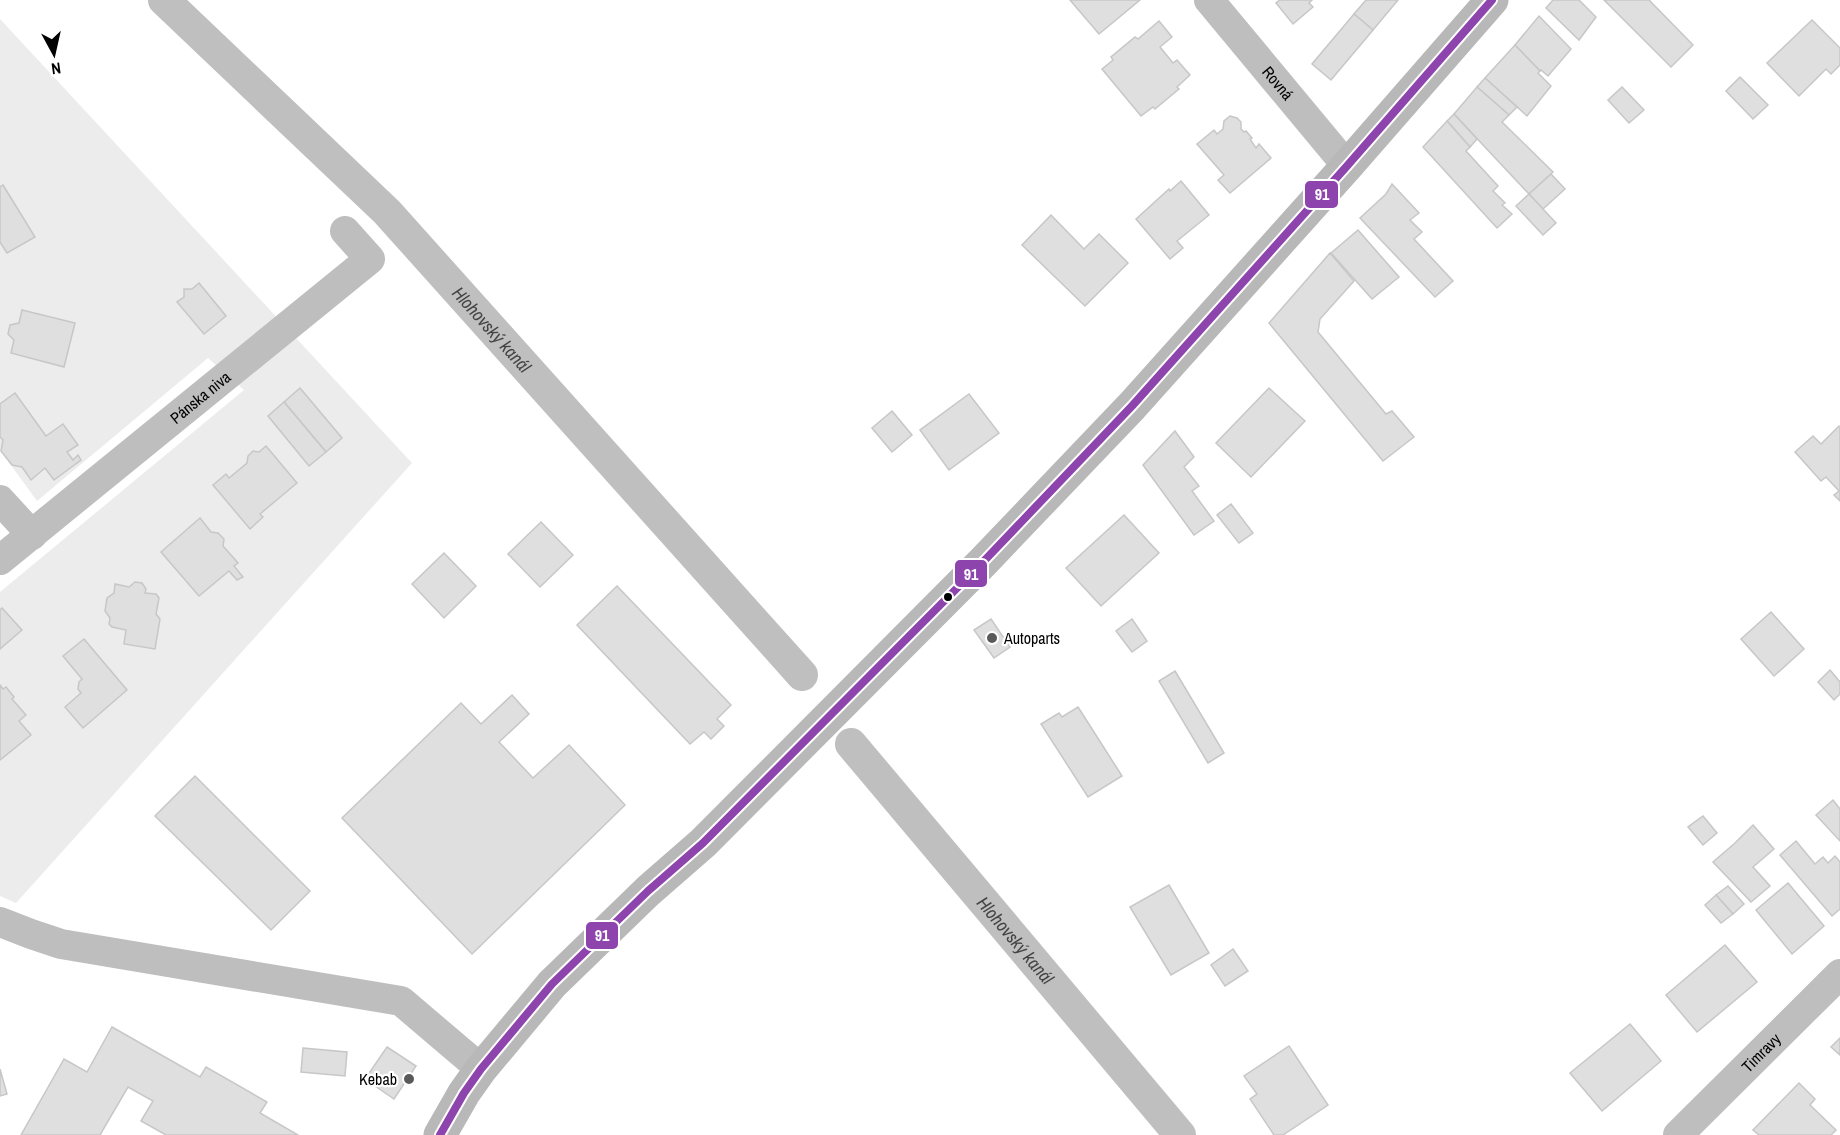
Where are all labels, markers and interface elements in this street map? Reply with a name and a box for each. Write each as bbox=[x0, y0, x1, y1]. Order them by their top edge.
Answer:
north arrow bbox=[24, 24, 84, 84]
text: N bbox=[50, 57, 62, 80]
street label: Rovná bbox=[1257, 61, 1299, 105]
line badge: 91 bbox=[1304, 180, 1339, 209]
text: 91 bbox=[1315, 183, 1330, 205]
water label: Hlohovský kanál bbox=[447, 281, 538, 378]
street label: Pánska niva bbox=[165, 365, 236, 429]
line badge: 91 bbox=[954, 559, 988, 588]
text: 91 bbox=[964, 563, 979, 585]
unlabelled marker bbox=[942, 591, 954, 603]
place label: Autoparts bbox=[1003, 627, 1060, 649]
marker: Autoparts bbox=[985, 631, 999, 645]
water label: Hlohovský kanál bbox=[972, 891, 1060, 990]
line badge: 91 bbox=[585, 921, 619, 950]
text: 91 bbox=[595, 924, 610, 946]
street label: Timravy bbox=[1737, 1028, 1786, 1077]
place label: Kebab bbox=[359, 1068, 397, 1090]
marker: Kebab bbox=[402, 1072, 416, 1086]

